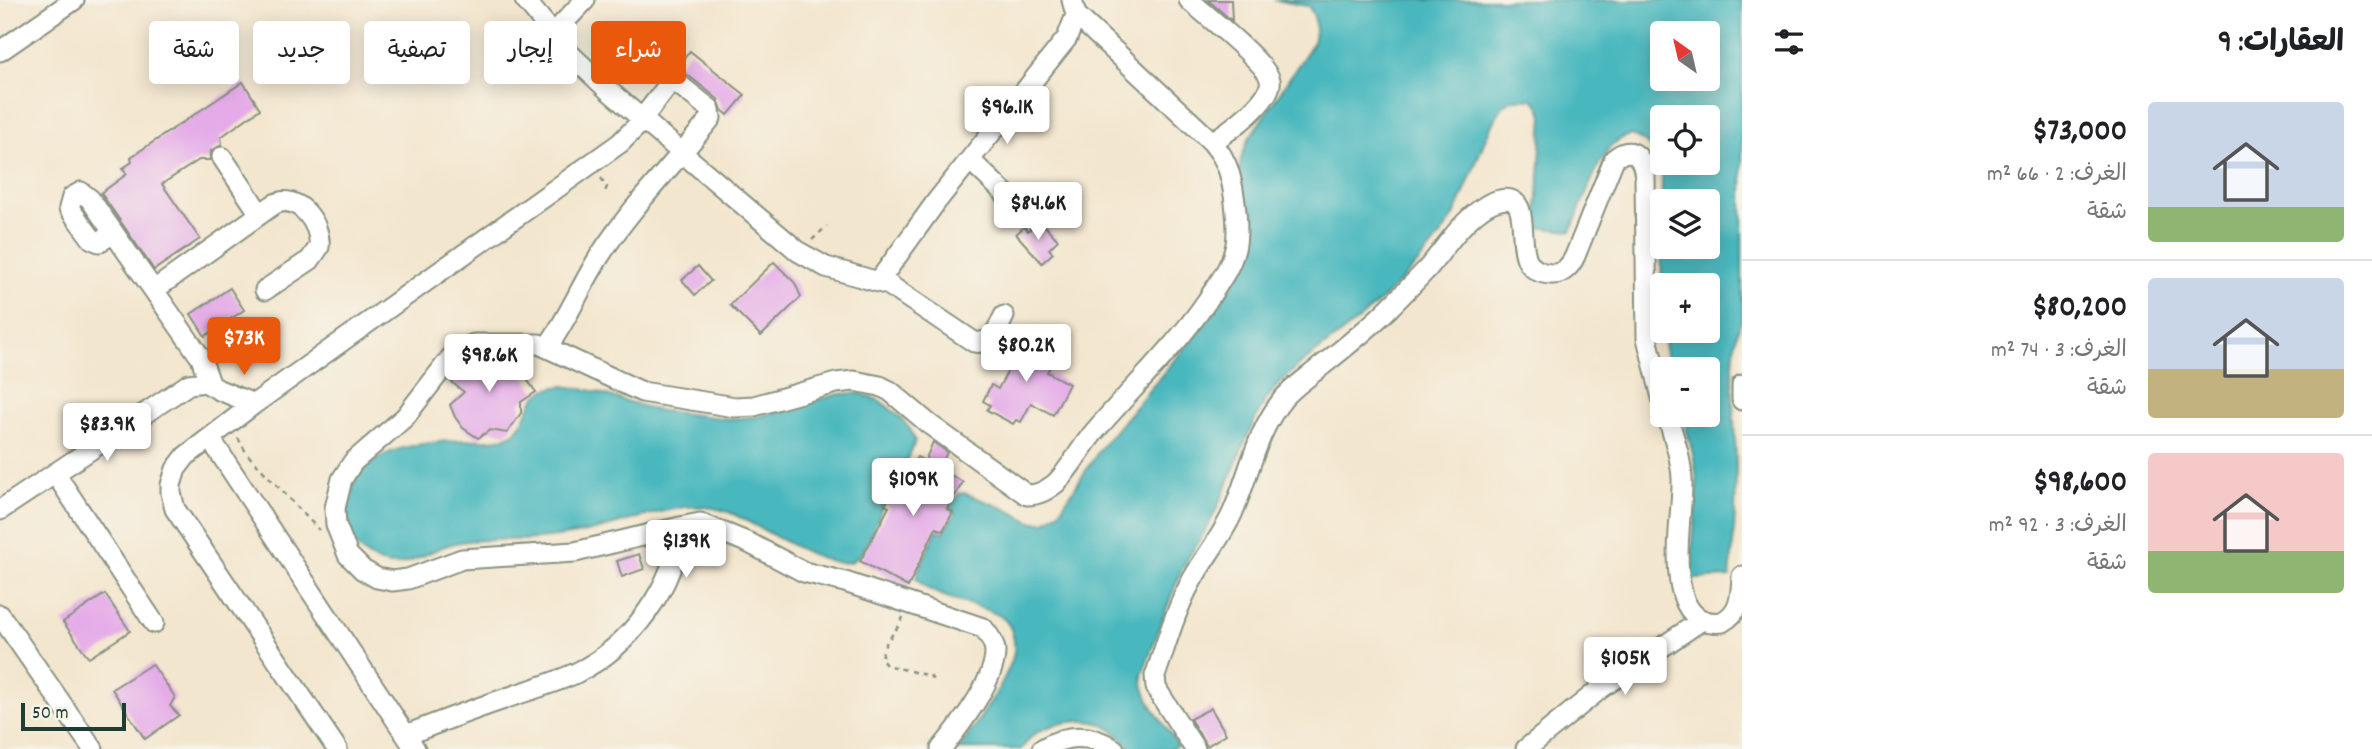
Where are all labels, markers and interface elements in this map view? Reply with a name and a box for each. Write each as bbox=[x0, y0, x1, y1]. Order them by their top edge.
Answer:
chip: شقة bbox=[149, 21, 239, 84]
chip: جديد bbox=[253, 21, 350, 84]
chip: تصفية bbox=[364, 21, 470, 84]
chip: إيجار bbox=[484, 21, 577, 84]
chip: شراء bbox=[591, 21, 686, 84]
north arrow bbox=[1650, 21, 1720, 91]
map controls bbox=[1650, 21, 1720, 427]
icon: filters bbox=[1770, 23, 1808, 61]
text: العقارات: 9 bbox=[2218, 23, 2344, 66]
pin: $96.1K bbox=[950, 86, 1064, 146]
text: $96.1K bbox=[981, 92, 1033, 125]
button: locate bbox=[1650, 105, 1720, 175]
text: $73,000 bbox=[2032, 112, 2127, 155]
icon: home bbox=[2204, 130, 2288, 214]
text: الغرف: 2 · 66 m² bbox=[1987, 159, 2127, 192]
pin: $84.6K bbox=[981, 182, 1095, 242]
text: $84.6K bbox=[1010, 188, 1066, 221]
button: layers bbox=[1650, 189, 1720, 259]
text: شقة bbox=[2087, 197, 2127, 230]
button: + bbox=[1650, 273, 1720, 343]
text: $80,200 bbox=[2032, 288, 2127, 331]
icon: home bbox=[2204, 306, 2288, 390]
pin: $73K bbox=[203, 318, 285, 377]
text: $73K bbox=[223, 323, 265, 356]
pin: $80.2K bbox=[969, 324, 1083, 384]
text: $80.2K bbox=[997, 330, 1055, 363]
pin: $98.6K bbox=[432, 334, 546, 394]
text: الغرف: 3 · 74 m² bbox=[1991, 335, 2127, 368]
text: $98.6K bbox=[460, 340, 518, 373]
button: − bbox=[1650, 357, 1720, 427]
text: شقة bbox=[2087, 373, 2127, 406]
pin: $83.9K bbox=[50, 404, 164, 463]
text: $83.9K bbox=[79, 409, 135, 442]
pin: $109K bbox=[864, 458, 962, 518]
text: $98,600 bbox=[2033, 463, 2127, 506]
text: $109K bbox=[888, 464, 938, 497]
icon: home bbox=[2204, 481, 2288, 565]
text: الغرف: 3 · 92 m² bbox=[1989, 510, 2127, 543]
pin: $139K bbox=[637, 520, 735, 580]
text: $139K bbox=[662, 526, 710, 559]
text: شقة bbox=[2087, 548, 2127, 581]
pin: $105K bbox=[1576, 638, 1674, 697]
text: $105K bbox=[1600, 643, 1650, 676]
scale bar bbox=[21, 700, 126, 732]
text: 50 m bbox=[32, 701, 69, 728]

